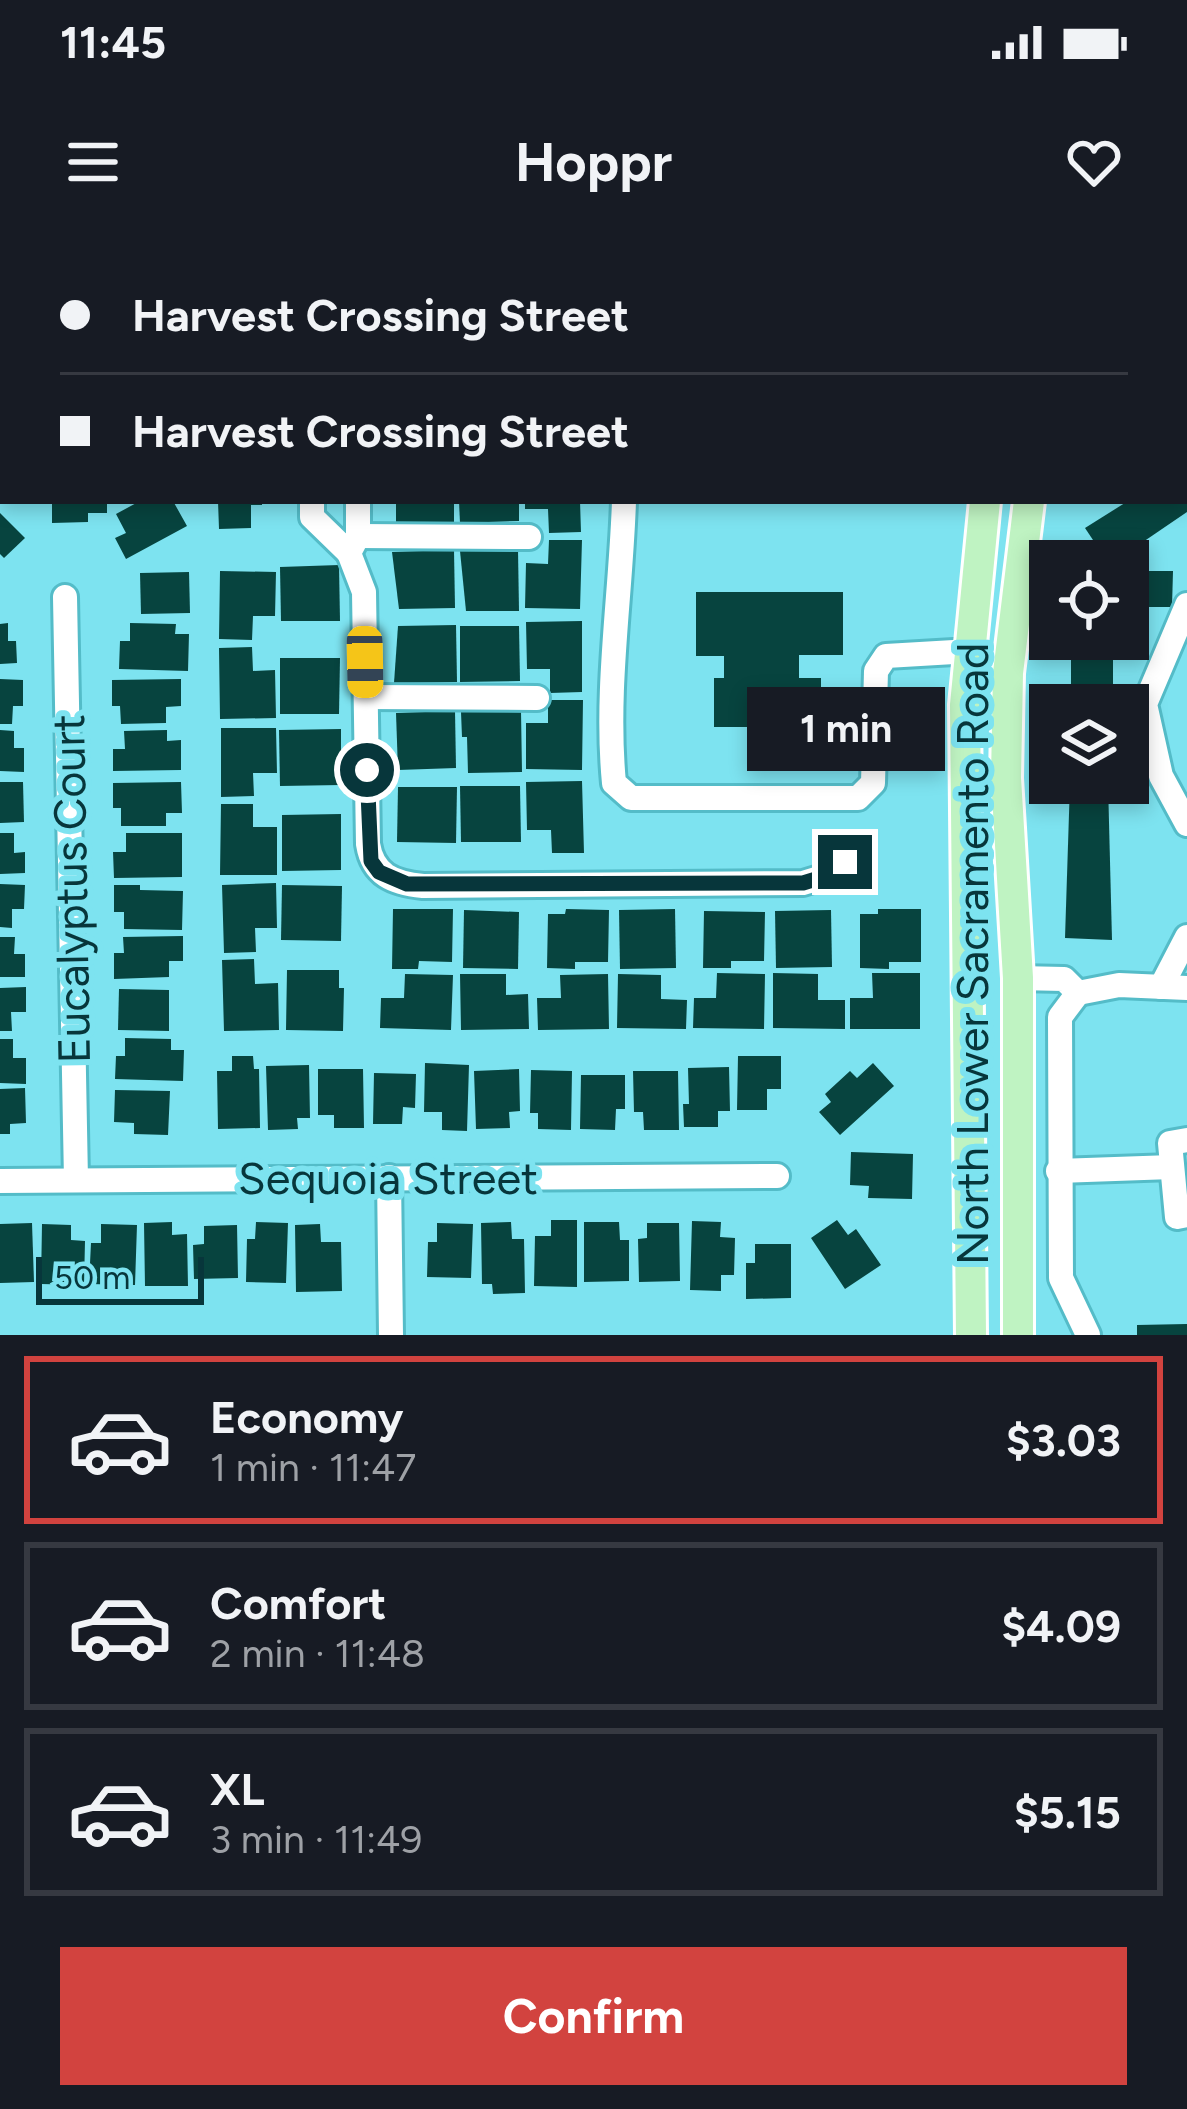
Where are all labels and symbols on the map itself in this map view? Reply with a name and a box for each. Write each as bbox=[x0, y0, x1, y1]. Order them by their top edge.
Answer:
car bbox=[346, 626, 384, 698]
street label: North Lower Sacramento Road bbox=[945, 643, 999, 1265]
callout: 1 min bbox=[746, 688, 944, 772]
street label: Eucalyptus Court bbox=[41, 714, 101, 1064]
route start bbox=[340, 743, 394, 797]
route end bbox=[818, 835, 872, 889]
street label: Sequoia Street bbox=[238, 1151, 538, 1205]
scale bar bbox=[36, 1251, 204, 1304]

